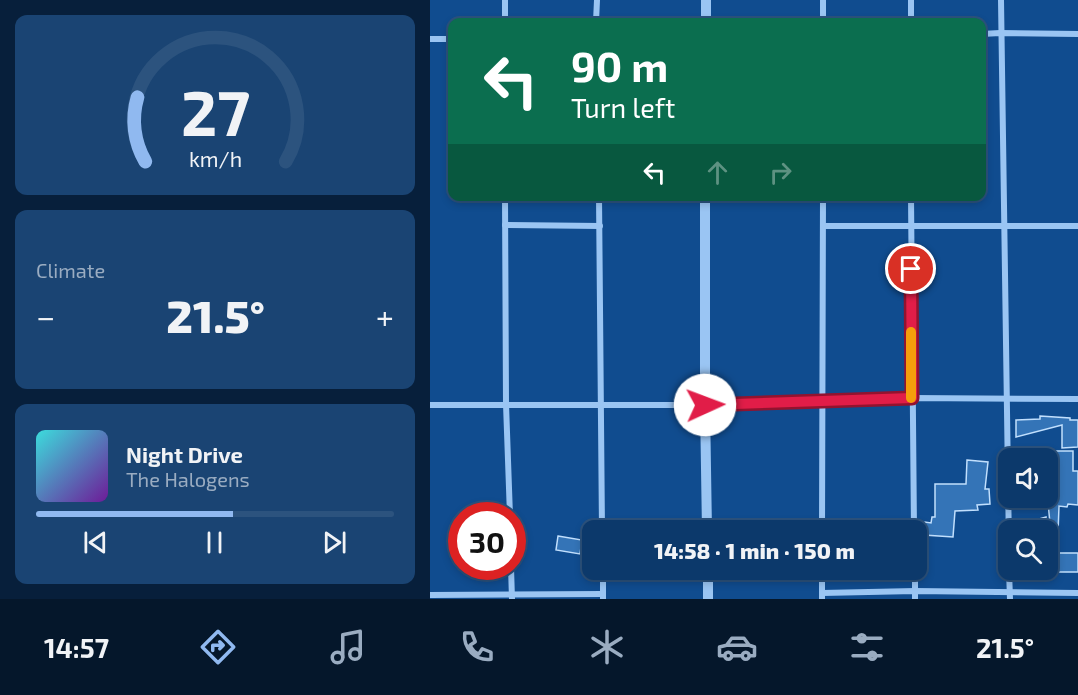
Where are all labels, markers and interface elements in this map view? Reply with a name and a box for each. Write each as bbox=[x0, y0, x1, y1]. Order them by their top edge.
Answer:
text: 90 m bbox=[571, 40, 668, 90]
icon: left bbox=[472, 42, 550, 120]
text: 27 bbox=[180, 74, 250, 149]
text: Turn left bbox=[571, 91, 675, 123]
text: km/h bbox=[188, 146, 242, 171]
icon: left bbox=[638, 156, 671, 189]
icon: ahead bbox=[701, 156, 734, 189]
icon: right bbox=[764, 156, 797, 189]
pin bbox=[885, 243, 936, 294]
icon: arrive bbox=[894, 252, 927, 285]
text: Climate bbox=[36, 258, 105, 282]
text: 21.5° bbox=[166, 288, 265, 342]
text: − bbox=[36, 296, 55, 336]
text: + bbox=[376, 296, 394, 336]
position arrow bbox=[673, 373, 737, 437]
text: Night Drive bbox=[126, 441, 243, 467]
map controls bbox=[998, 448, 1058, 580]
button: sound bbox=[998, 448, 1058, 508]
text: The Halogens bbox=[126, 467, 250, 491]
speed limit sign: 30 bbox=[448, 502, 526, 580]
button: search bbox=[998, 520, 1058, 580]
icon: previous bbox=[79, 526, 112, 559]
icon: pause bbox=[198, 526, 231, 559]
icon: next bbox=[318, 526, 351, 559]
text: 14:58 · 1 min · 150 m bbox=[654, 537, 855, 563]
icon: directions bbox=[197, 626, 239, 668]
icon: music bbox=[327, 626, 369, 668]
icon: phone bbox=[456, 626, 498, 668]
icon: climate bbox=[586, 626, 628, 668]
icon: car bbox=[716, 626, 758, 668]
icon: filters bbox=[846, 626, 888, 668]
text: 14:57 bbox=[44, 631, 109, 663]
text: 21.5° bbox=[976, 631, 1034, 663]

